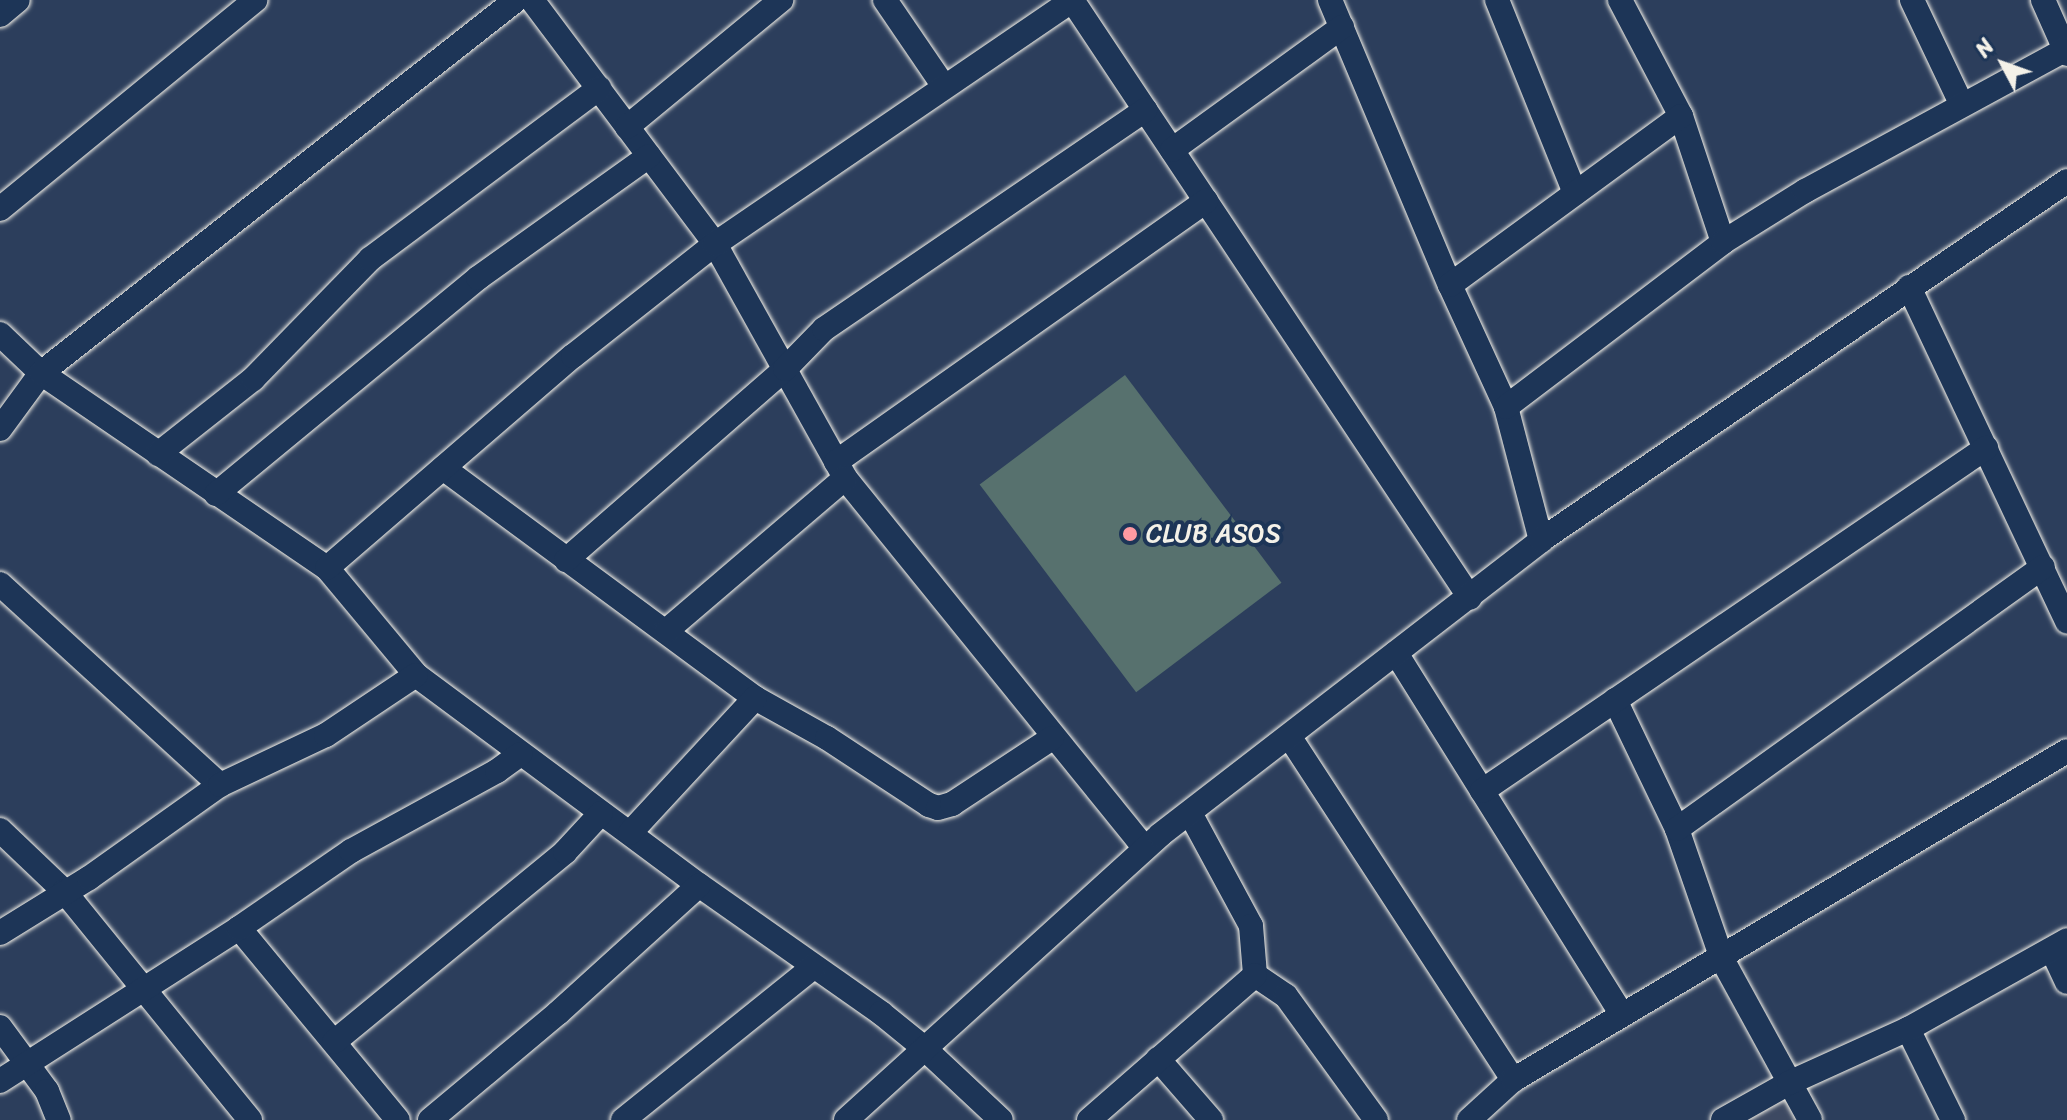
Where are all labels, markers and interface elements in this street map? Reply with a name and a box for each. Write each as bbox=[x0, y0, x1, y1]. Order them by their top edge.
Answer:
north arrow bbox=[1963, 24, 2043, 104]
text: N bbox=[1965, 29, 2004, 66]
place label: CLUB ASOS bbox=[1146, 518, 1281, 550]
marker: CLUB ASOS bbox=[1121, 525, 1139, 543]

